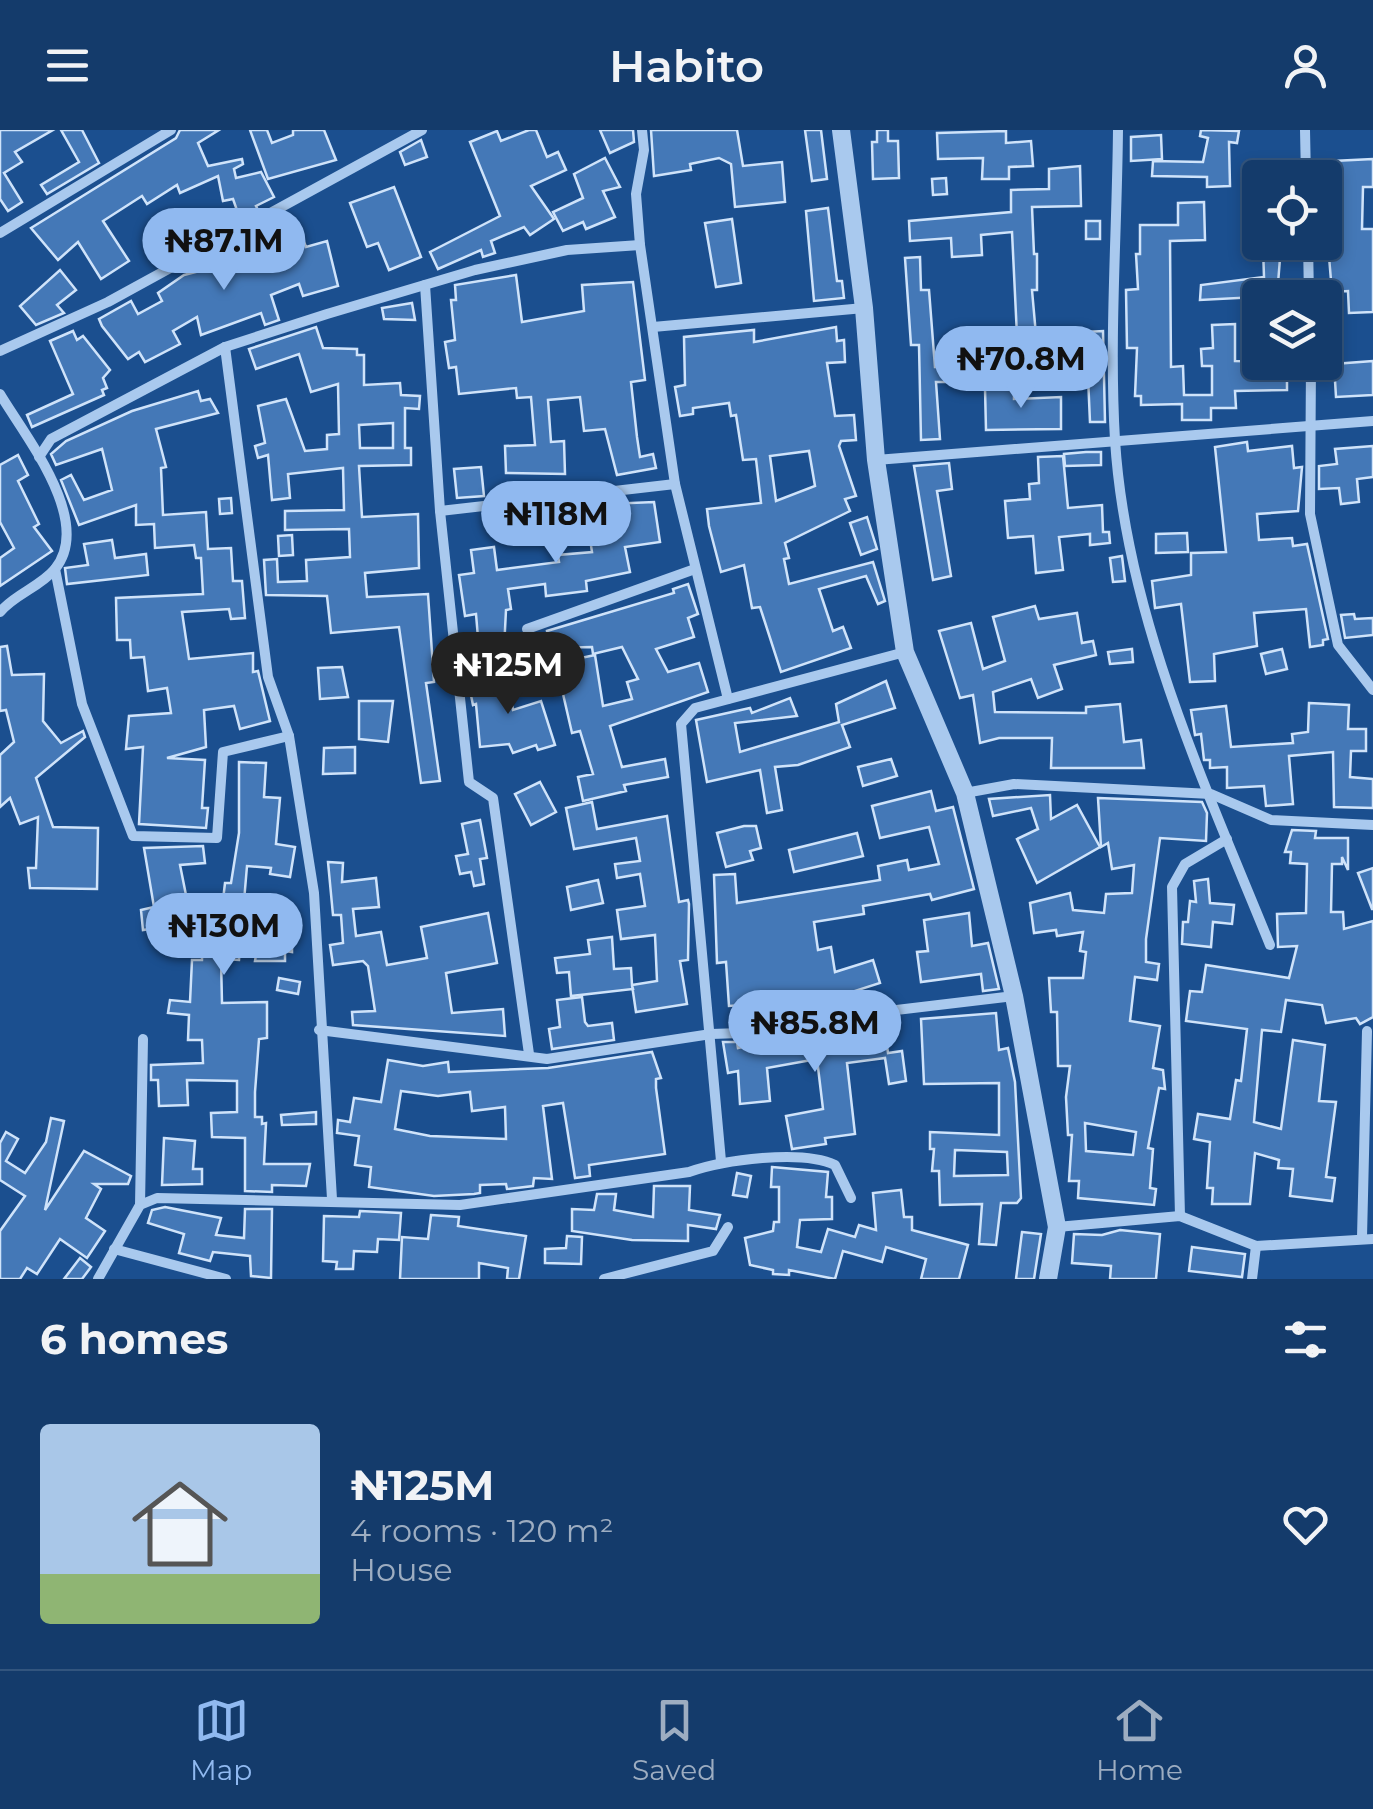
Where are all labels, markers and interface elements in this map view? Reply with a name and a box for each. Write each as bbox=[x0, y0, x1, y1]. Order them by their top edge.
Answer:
icon: menu bbox=[40, 38, 95, 93]
text: Habito bbox=[609, 38, 764, 93]
icon: person bbox=[1278, 38, 1333, 93]
map controls bbox=[1242, 160, 1342, 380]
button: locate bbox=[1242, 160, 1342, 260]
pin: ₦87.1M bbox=[143, 208, 305, 293]
text: ₦87.1M bbox=[164, 221, 284, 260]
button: layers bbox=[1242, 280, 1342, 380]
pin: ₦70.8M bbox=[940, 326, 1102, 411]
text: ₦70.8M bbox=[956, 339, 1086, 378]
pin: ₦118M bbox=[486, 481, 626, 566]
text: ₦118M bbox=[503, 494, 609, 533]
pin: ₦125M bbox=[438, 632, 578, 717]
text: ₦125M bbox=[453, 645, 563, 684]
pin: ₦130M bbox=[154, 893, 294, 978]
text: ₦130M bbox=[168, 906, 280, 945]
pin: ₦85.8M bbox=[734, 990, 896, 1075]
text: ₦85.8M bbox=[750, 1003, 880, 1042]
icon: filters bbox=[1278, 1312, 1333, 1367]
text: 6 homes bbox=[40, 1313, 228, 1365]
text: ₦125M bbox=[350, 1459, 494, 1511]
icon: home bbox=[120, 1464, 240, 1584]
icon: heart bbox=[1278, 1497, 1333, 1552]
text: 4 rooms · 120 m² bbox=[350, 1511, 613, 1550]
text: House bbox=[350, 1550, 453, 1589]
tab: Map bbox=[190, 1693, 252, 1787]
tab: Saved bbox=[632, 1693, 716, 1787]
tab: Home bbox=[1096, 1693, 1183, 1787]

